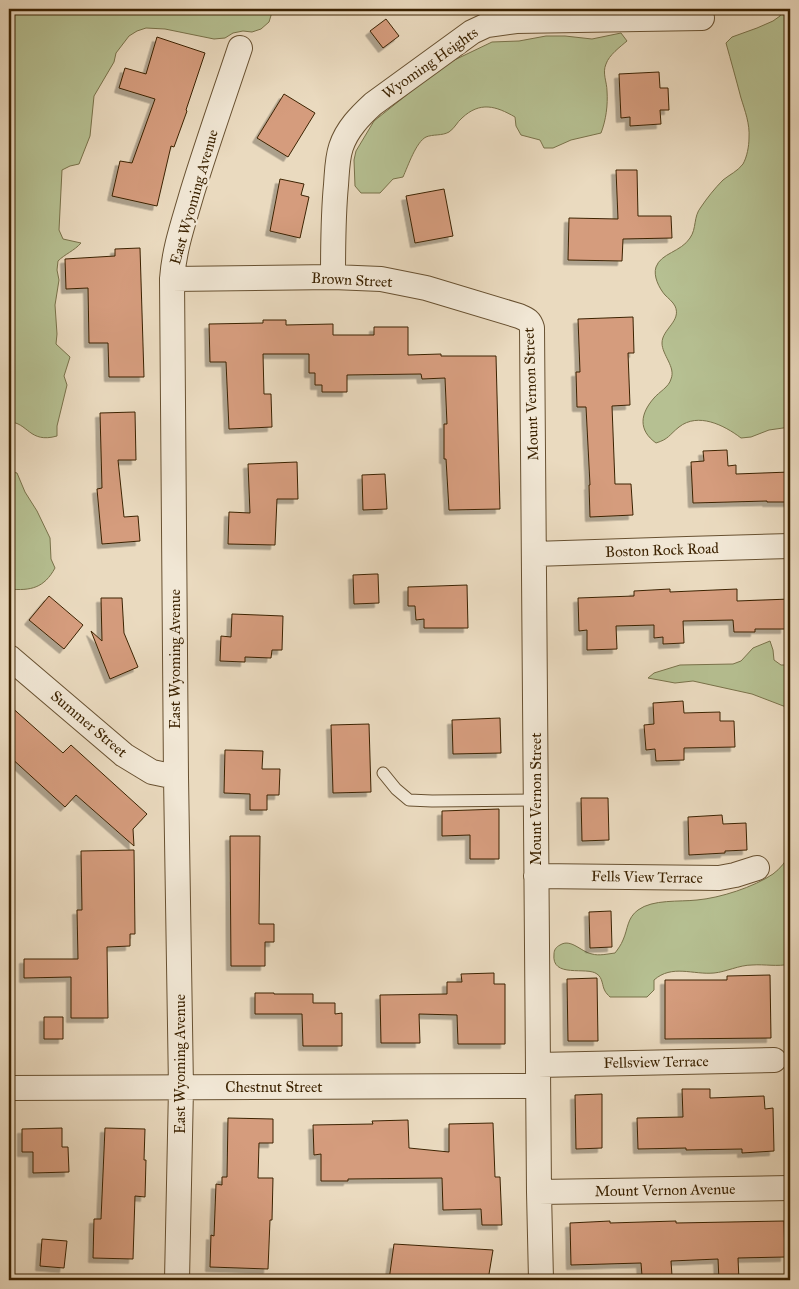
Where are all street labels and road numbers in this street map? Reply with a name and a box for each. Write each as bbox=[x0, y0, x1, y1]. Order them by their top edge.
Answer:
street label: Wyoming Heights bbox=[379, 23, 481, 103]
street label: East Wyoming Avenue bbox=[166, 127, 222, 267]
street label: Brown Street bbox=[311, 269, 394, 291]
street label: Mount Vernon Street bbox=[520, 326, 542, 461]
street label: Boston Rock Road bbox=[605, 539, 720, 561]
street label: East Wyoming Avenue bbox=[166, 589, 184, 729]
street label: Summer Street bbox=[47, 687, 131, 762]
street label: Mount Vernon Street bbox=[527, 732, 545, 866]
street label: Fells View Terrace bbox=[591, 867, 703, 887]
street label: East Wyoming Avenue bbox=[171, 994, 189, 1134]
street label: Fellsview Terrace bbox=[603, 1052, 709, 1072]
street label: Chestnut Street bbox=[225, 1078, 323, 1096]
street label: Mount Vernon Avenue bbox=[594, 1180, 736, 1200]

